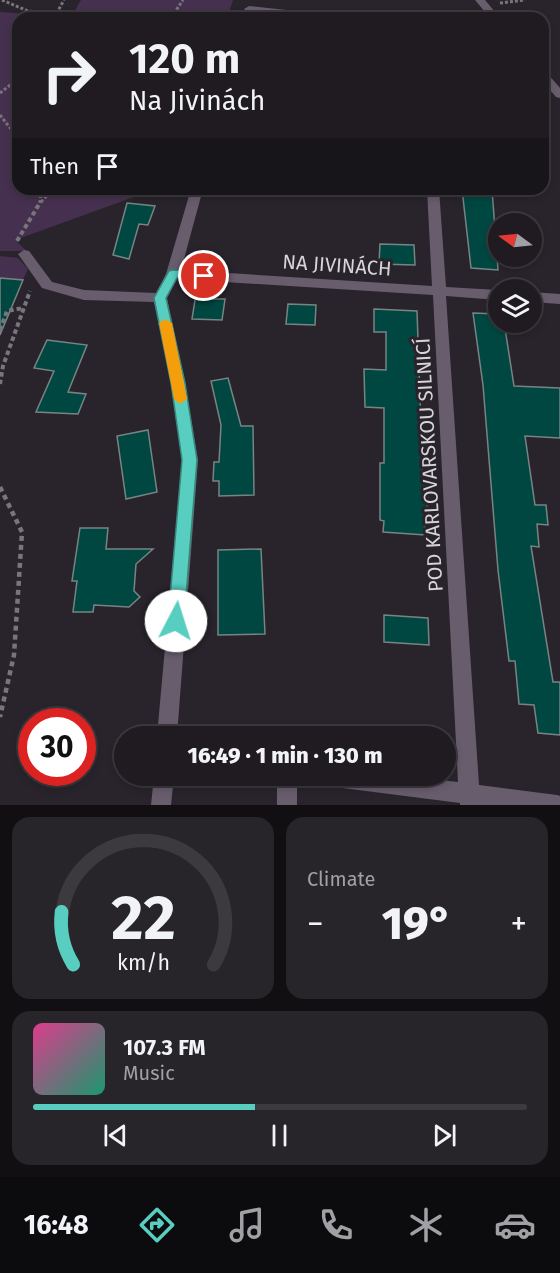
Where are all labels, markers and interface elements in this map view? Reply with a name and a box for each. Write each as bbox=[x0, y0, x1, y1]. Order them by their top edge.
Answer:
text: 120 m bbox=[129, 34, 240, 84]
icon: right bbox=[30, 36, 108, 114]
text: Na Jivinách bbox=[129, 85, 265, 117]
icon: arrive bbox=[91, 150, 124, 183]
text: Then bbox=[30, 153, 79, 180]
north arrow bbox=[488, 213, 542, 267]
map controls bbox=[488, 213, 542, 333]
street label: NA JIVINÁCH bbox=[282, 249, 392, 281]
pin bbox=[178, 250, 229, 301]
icon: arrive bbox=[187, 259, 220, 292]
button: layers bbox=[488, 279, 542, 333]
street label: POD KARLOVARSKOU SILNICÍ bbox=[410, 337, 448, 593]
position arrow bbox=[144, 589, 208, 653]
speed limit sign: 30 bbox=[18, 708, 96, 786]
text: 16:49 · 1 min · 130 m bbox=[188, 742, 382, 769]
text: Climate bbox=[307, 867, 375, 891]
text: 22 bbox=[111, 881, 175, 956]
text: 19° bbox=[382, 897, 452, 951]
text: − bbox=[307, 904, 324, 944]
text: + bbox=[511, 904, 527, 944]
text: km/h bbox=[116, 950, 170, 976]
text: 107.3 FM bbox=[123, 1034, 206, 1061]
text: Music bbox=[123, 1061, 175, 1085]
icon: previous bbox=[99, 1119, 132, 1152]
icon: pause bbox=[263, 1119, 296, 1152]
icon: next bbox=[428, 1119, 461, 1152]
icon: directions bbox=[136, 1204, 178, 1246]
icon: music bbox=[226, 1204, 268, 1246]
icon: phone bbox=[315, 1204, 357, 1246]
icon: climate bbox=[405, 1204, 447, 1246]
icon: car bbox=[494, 1204, 536, 1246]
text: 16:48 bbox=[24, 1209, 89, 1241]

